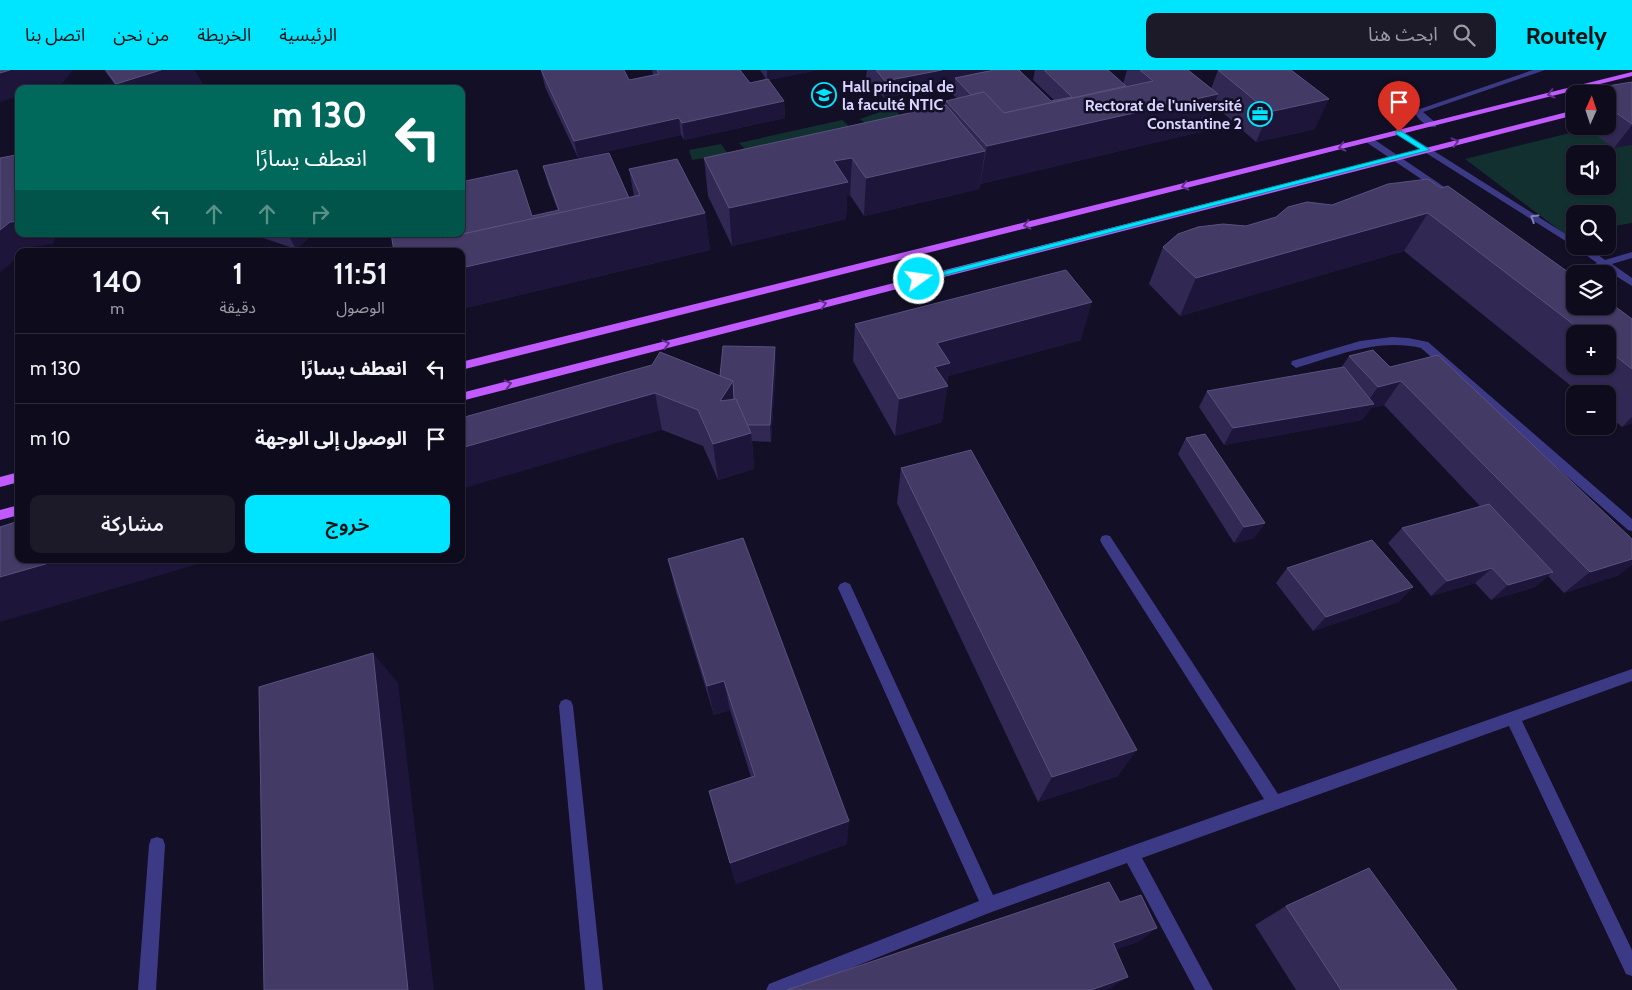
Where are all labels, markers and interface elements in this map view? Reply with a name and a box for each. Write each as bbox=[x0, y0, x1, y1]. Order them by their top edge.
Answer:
search box bbox=[1146, 13, 1496, 58]
icon: search bbox=[1450, 21, 1478, 49]
text: Routely bbox=[1526, 21, 1607, 50]
text: ابحث هنا bbox=[1368, 23, 1438, 46]
text: اتصل بنا bbox=[25, 24, 85, 46]
text: من نحن bbox=[113, 24, 169, 46]
text: الخريطة bbox=[197, 24, 251, 46]
text: الرئيسية bbox=[279, 24, 337, 46]
place label: Hall principal de la faculté NTIC bbox=[842, 77, 954, 114]
pin bbox=[1378, 81, 1420, 132]
school or university icon: Hall principal de la faculté NTIC bbox=[811, 82, 837, 108]
north arrow bbox=[1566, 85, 1616, 135]
map controls bbox=[1566, 85, 1616, 435]
icon: arrive bbox=[1385, 88, 1413, 116]
one-way arrow bbox=[1547, 89, 1555, 99]
text: 130 m bbox=[272, 93, 367, 136]
place label: Rectorat de l'université Constantine 2 bbox=[1085, 96, 1242, 133]
office icon: Rectorat de l'université Constantine 2 bbox=[1247, 101, 1273, 127]
icon: left bbox=[385, 105, 450, 170]
one-way arrow bbox=[1451, 137, 1460, 148]
one-way arrow bbox=[1339, 141, 1347, 151]
text: انعطف يسارًا bbox=[255, 145, 367, 172]
button: sound bbox=[1566, 145, 1616, 195]
one-way arrow bbox=[1180, 180, 1189, 191]
icon: left bbox=[147, 200, 175, 228]
icon: ahead bbox=[200, 200, 228, 228]
icon: ahead bbox=[253, 200, 281, 228]
icon: right bbox=[306, 200, 334, 228]
button: search bbox=[1566, 205, 1616, 255]
one-way arrow bbox=[1530, 214, 1539, 224]
one-way arrow bbox=[1022, 219, 1031, 230]
position arrow bbox=[892, 252, 944, 304]
text: 1 bbox=[232, 255, 243, 292]
text: 11:51 bbox=[333, 255, 388, 292]
text: 140 bbox=[92, 263, 142, 300]
button: layers bbox=[1566, 265, 1616, 315]
text: دقيقة bbox=[219, 298, 256, 317]
text: الوصول bbox=[336, 298, 385, 317]
text: m bbox=[110, 299, 124, 318]
one-way arrow bbox=[819, 299, 827, 309]
button: + bbox=[1566, 325, 1616, 375]
one-way arrow bbox=[661, 339, 670, 350]
icon: left bbox=[422, 355, 450, 383]
text: 130 m bbox=[30, 357, 81, 380]
text: انعطف يسارًا bbox=[301, 357, 407, 380]
one-way arrow bbox=[504, 380, 512, 390]
button: − bbox=[1566, 385, 1616, 435]
icon: arrive bbox=[422, 425, 450, 453]
text: 10 m bbox=[30, 427, 70, 450]
text: الوصول إلى الوجهة bbox=[255, 427, 407, 450]
button: مشاركة bbox=[30, 495, 235, 553]
button: خروج bbox=[245, 495, 450, 553]

